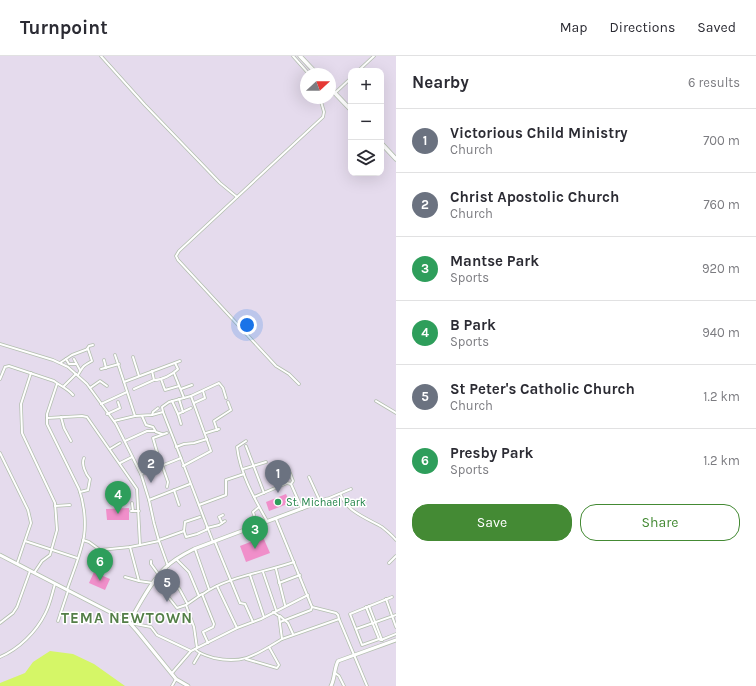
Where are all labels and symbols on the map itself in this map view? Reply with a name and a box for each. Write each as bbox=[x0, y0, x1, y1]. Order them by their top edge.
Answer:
north arrow bbox=[300, 68, 336, 104]
your location bbox=[237, 315, 257, 335]
pin: 2 bbox=[138, 450, 164, 483]
pin: 1 bbox=[265, 460, 291, 493]
pin: 4 bbox=[105, 481, 131, 514]
place label: St. Michael Park bbox=[286, 496, 366, 509]
marker: St. Michael Park bbox=[273, 497, 283, 507]
pin: 3 bbox=[242, 516, 268, 549]
pin: 6 bbox=[87, 548, 113, 581]
pin: 5 bbox=[154, 569, 180, 602]
district label: TEMA NEWTOWN bbox=[61, 609, 193, 627]

